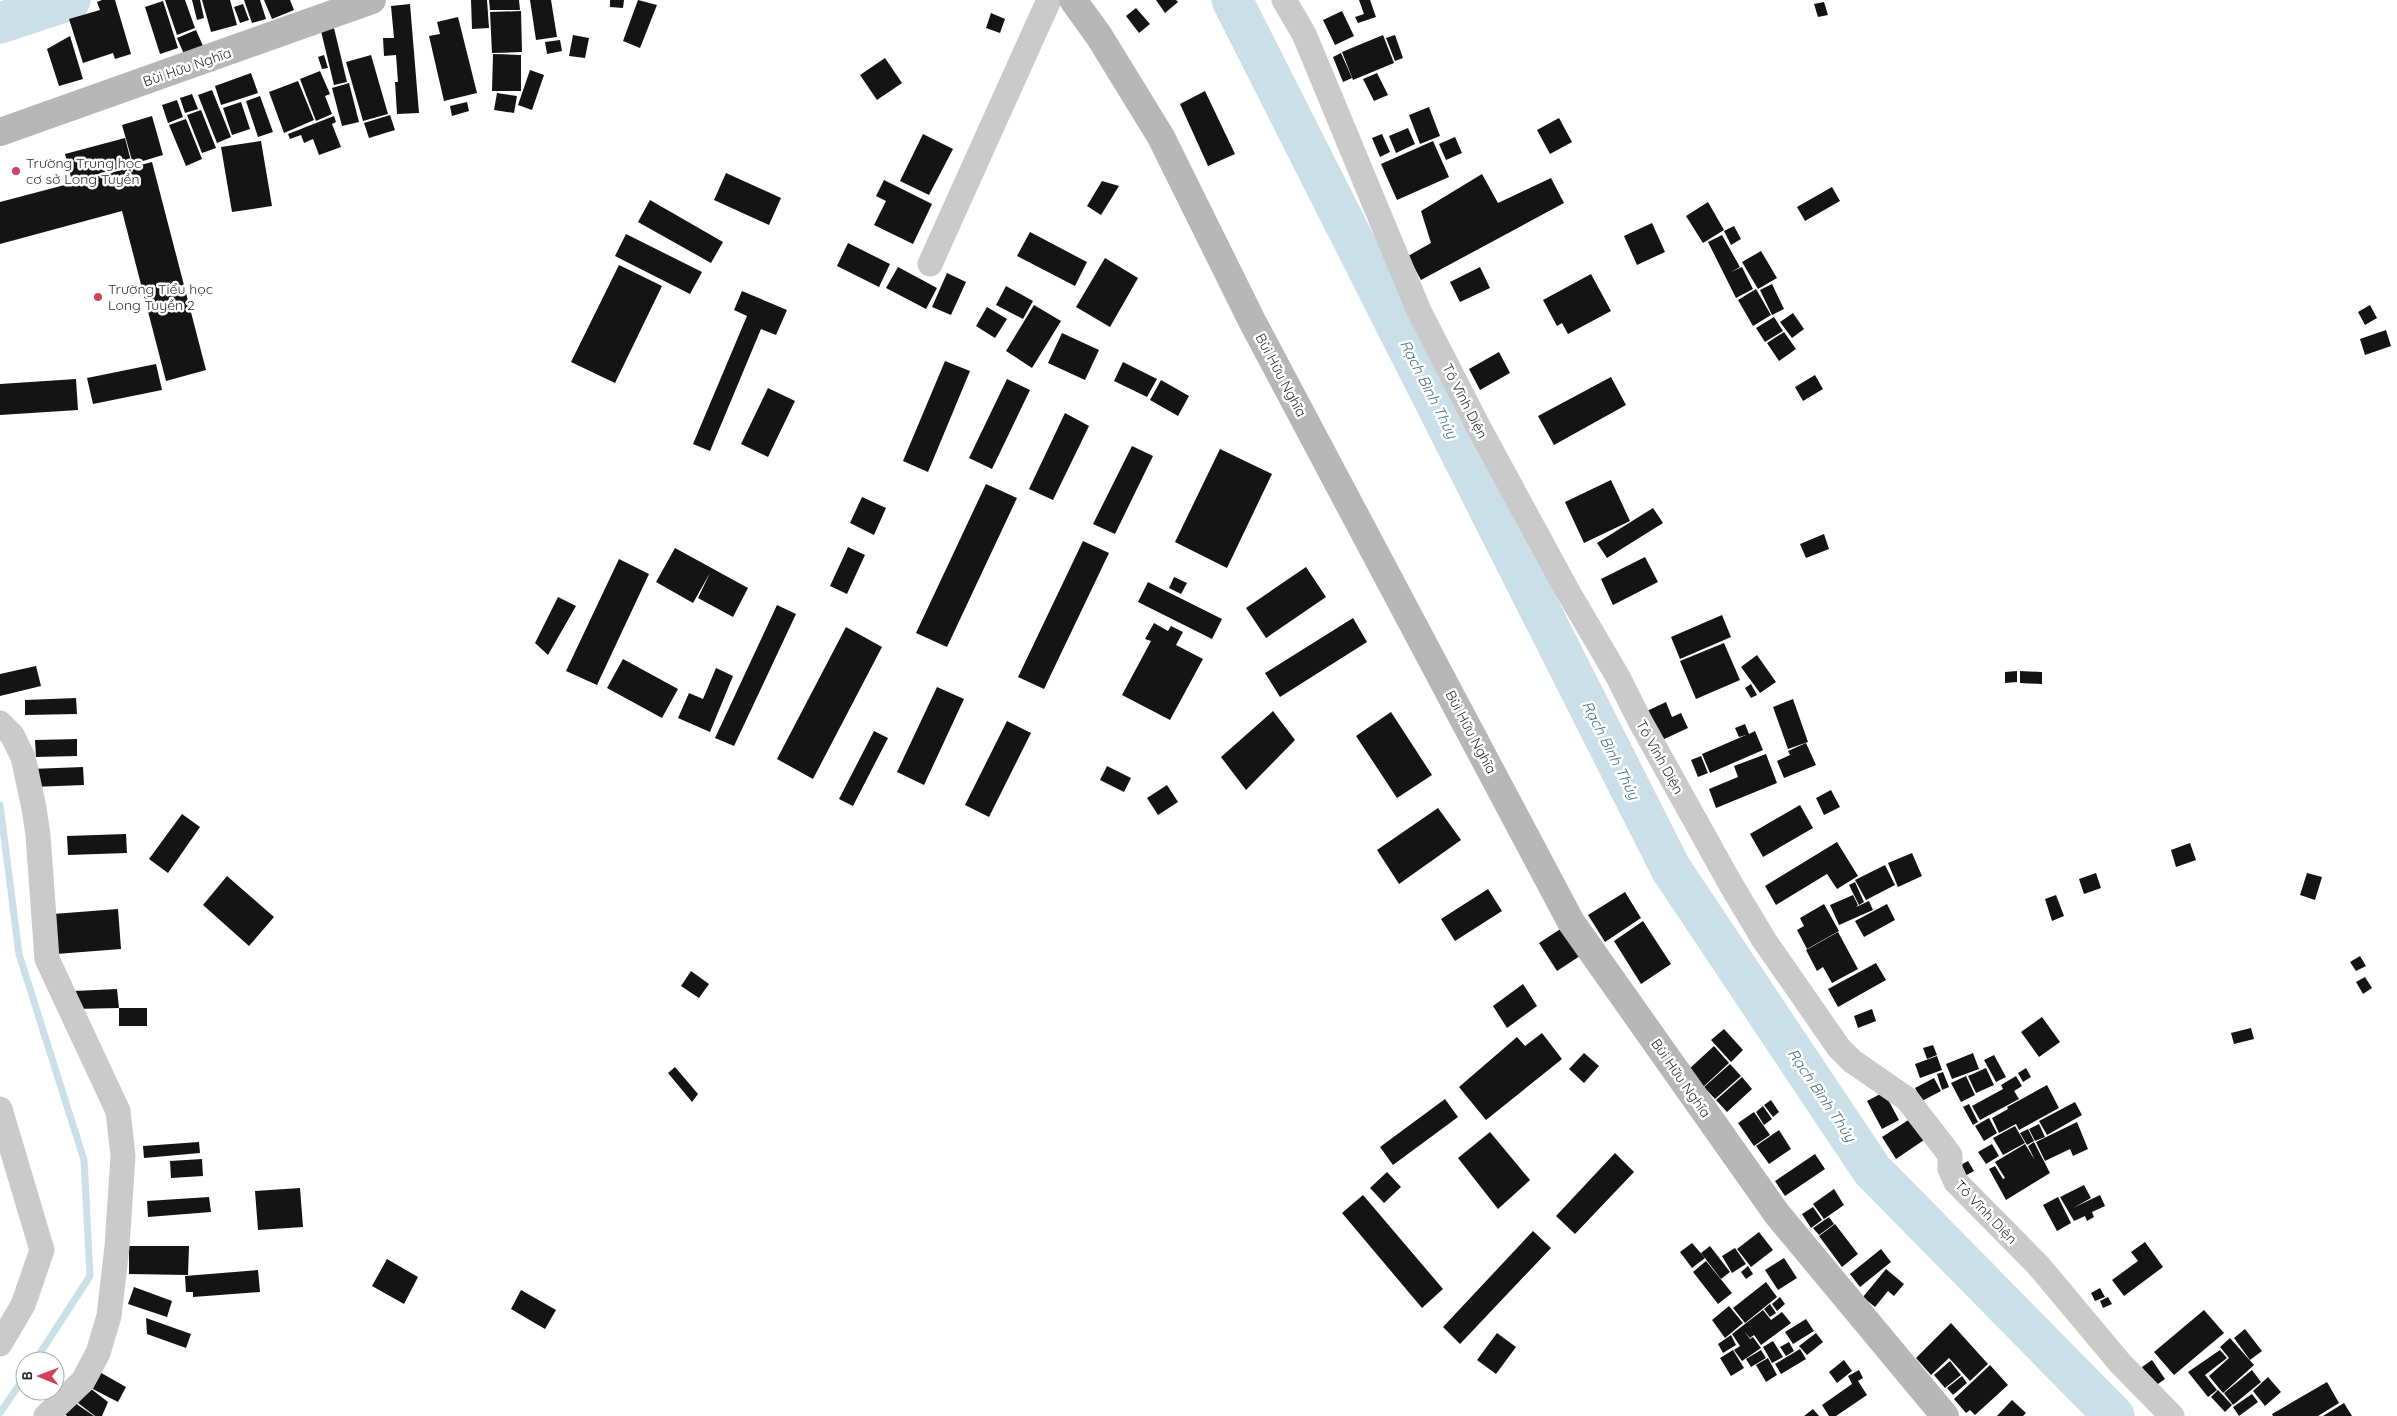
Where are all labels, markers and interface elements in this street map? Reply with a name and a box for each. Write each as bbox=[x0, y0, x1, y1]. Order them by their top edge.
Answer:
street label: Bùi Hữu Nghĩa bbox=[141, 43, 233, 91]
place label: Trường Trung học cơ sở Long Tuyền bbox=[26, 154, 141, 188]
marker: Trường Trung học cơ sở Long Tuyền bbox=[10, 165, 22, 177]
place label: Trường Tiểu học Long Tuyền 2 bbox=[108, 280, 213, 314]
marker: Trường Tiểu học Long Tuyền 2 bbox=[92, 291, 104, 303]
street label: Bùi Hữu Nghĩa bbox=[1251, 330, 1311, 420]
water label: Rạch Bình Thủy bbox=[1396, 336, 1463, 443]
street label: Tô Vĩnh Diện bbox=[1438, 360, 1492, 442]
street label: Bùi Hữu Nghĩa bbox=[1441, 687, 1501, 777]
water label: Rạch Bình Thủy bbox=[1578, 697, 1645, 804]
street label: Tô Vĩnh Diện bbox=[1632, 717, 1688, 797]
street label: Bùi Hữu Nghĩa bbox=[1647, 1035, 1715, 1121]
water label: Rạch Bình Thủy bbox=[1784, 1045, 1861, 1147]
street label: Tô Vĩnh Diện bbox=[1951, 1176, 2021, 1248]
north arrow bbox=[15, 1351, 65, 1401]
text: B bbox=[18, 1371, 36, 1381]

